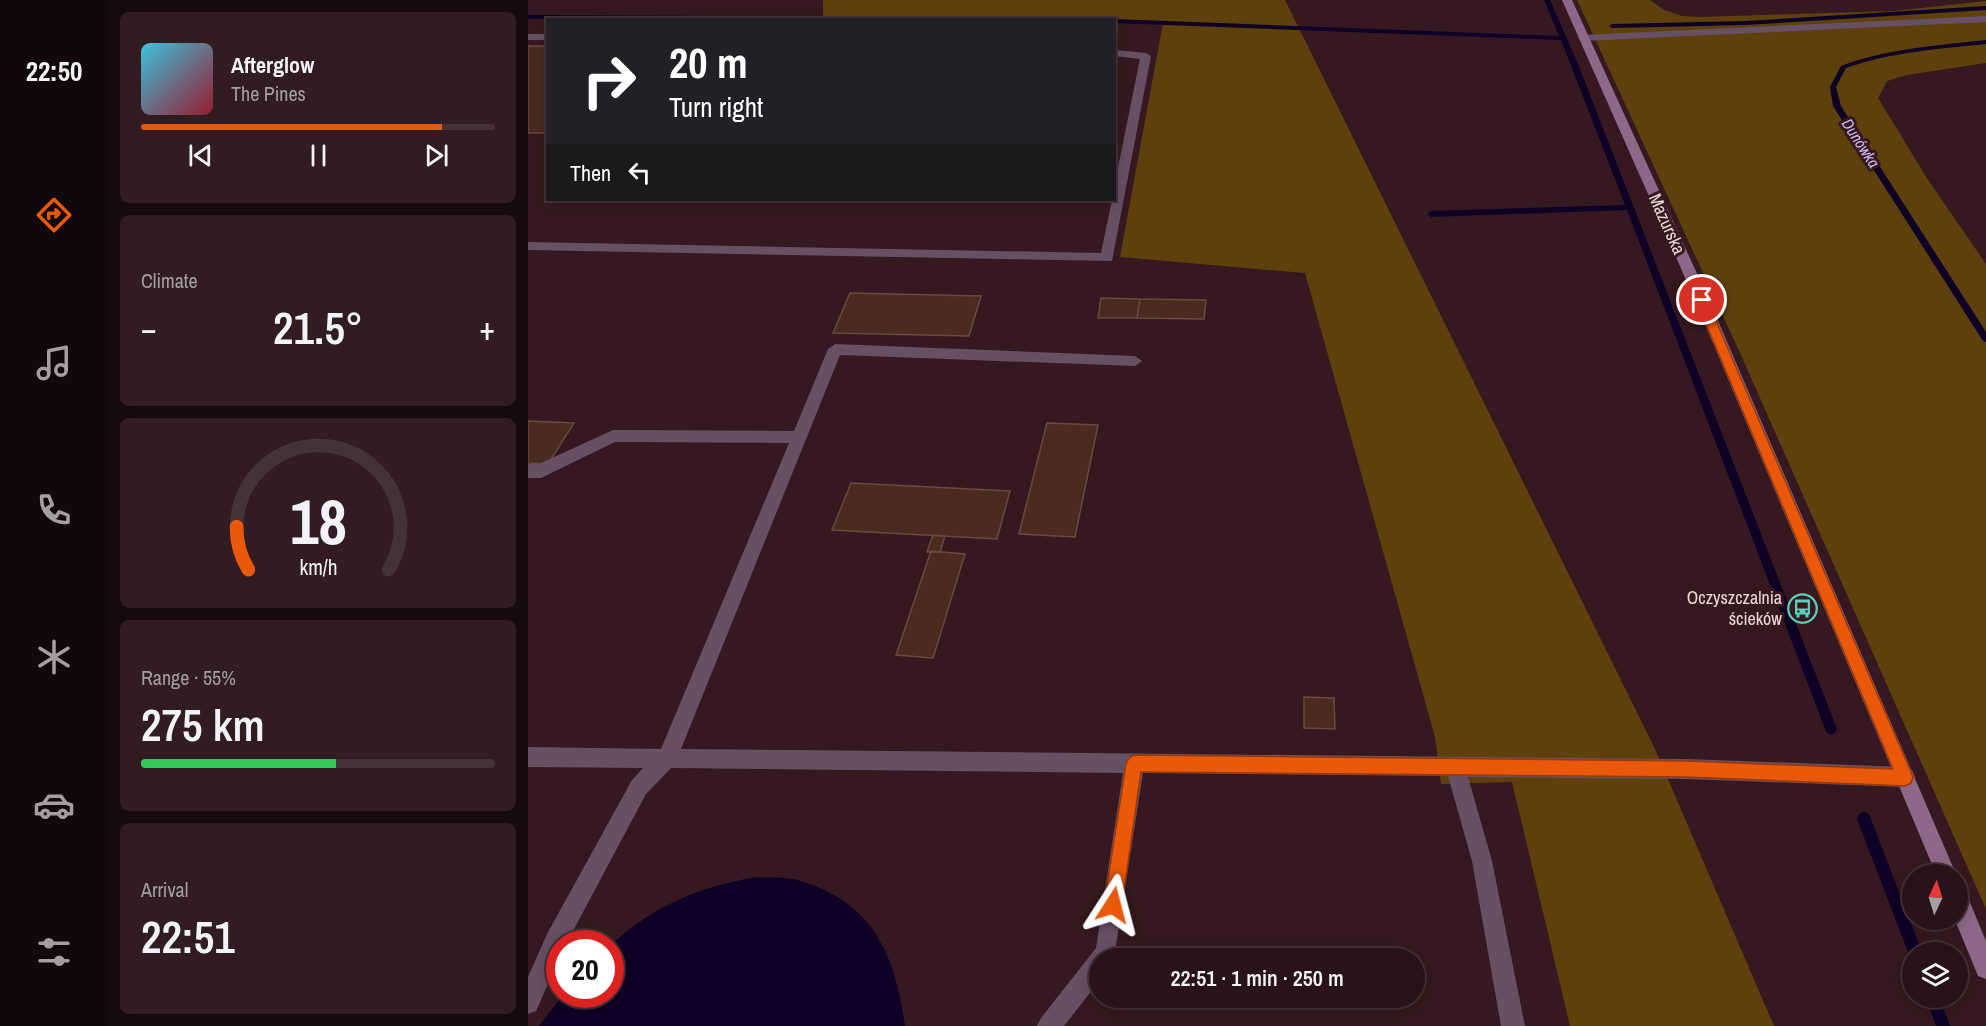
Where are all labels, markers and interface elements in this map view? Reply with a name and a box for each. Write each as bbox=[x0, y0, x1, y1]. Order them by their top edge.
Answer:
text: 20 m bbox=[669, 35, 748, 91]
icon: right bbox=[570, 42, 648, 120]
text: Afterglow bbox=[231, 50, 314, 80]
text: 22:50 bbox=[26, 53, 82, 89]
text: The Pines bbox=[231, 80, 306, 107]
text: Turn right bbox=[669, 89, 763, 125]
water label: Dunówka bbox=[1837, 114, 1885, 172]
icon: previous bbox=[184, 139, 217, 172]
icon: pause bbox=[302, 139, 335, 172]
icon: next bbox=[420, 139, 453, 172]
icon: left bbox=[623, 156, 656, 189]
text: Then bbox=[570, 158, 611, 188]
street label: Mazurska bbox=[1643, 189, 1692, 258]
icon: directions bbox=[33, 194, 75, 236]
text: Climate bbox=[141, 267, 198, 294]
pin bbox=[1676, 274, 1727, 325]
icon: arrive bbox=[1685, 283, 1718, 316]
text: 21.5° bbox=[273, 297, 363, 358]
text: − bbox=[141, 306, 157, 350]
text: + bbox=[479, 306, 495, 350]
icon: music bbox=[33, 342, 75, 384]
text: 18 bbox=[290, 479, 346, 563]
icon: phone bbox=[33, 489, 75, 531]
text: km/h bbox=[299, 553, 337, 582]
place label: Oczyszczalnia ścieków bbox=[1687, 585, 1782, 631]
bus stop icon: Oczyszczalnia ścieków bbox=[1787, 592, 1819, 624]
icon: climate bbox=[33, 636, 75, 678]
text: Range · 55% bbox=[141, 664, 236, 691]
text: 275 km bbox=[141, 694, 265, 755]
icon: car bbox=[33, 784, 75, 826]
north arrow bbox=[1902, 864, 1968, 930]
map controls bbox=[1902, 864, 1968, 1008]
position arrow bbox=[1081, 873, 1145, 937]
text: Arrival bbox=[141, 876, 188, 903]
text: 22:51 bbox=[141, 906, 235, 967]
speed limit sign: 20 bbox=[546, 930, 624, 1008]
icon: filters bbox=[33, 931, 75, 973]
button: layers bbox=[1902, 942, 1968, 1008]
text: 22:51 · 1 min · 250 m bbox=[1170, 963, 1344, 993]

